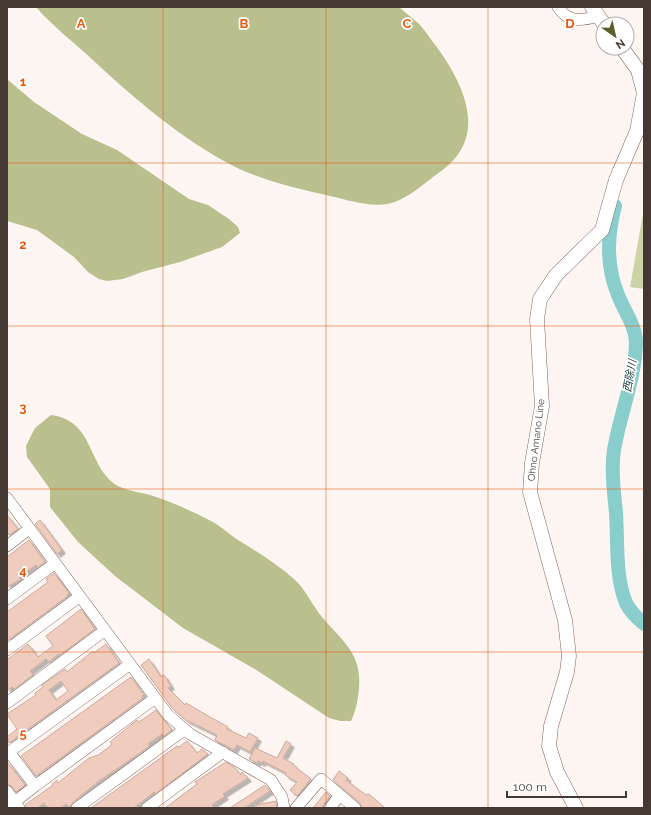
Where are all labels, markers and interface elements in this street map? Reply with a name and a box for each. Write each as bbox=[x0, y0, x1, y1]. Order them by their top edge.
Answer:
text: A bbox=[77, 16, 86, 31]
text: B bbox=[240, 16, 249, 31]
text: C bbox=[403, 16, 412, 31]
text: D bbox=[565, 16, 575, 31]
north arrow bbox=[595, 16, 635, 56]
text: N bbox=[613, 36, 627, 52]
text: 1 bbox=[20, 74, 27, 89]
text: 2 bbox=[19, 237, 27, 252]
water label: 西除川 bbox=[621, 358, 639, 393]
street label: Ohno Amano Line bbox=[525, 398, 547, 482]
text: 3 bbox=[19, 400, 27, 415]
text: 4 bbox=[19, 563, 27, 578]
text: 5 bbox=[19, 726, 27, 741]
scale bar bbox=[507, 773, 626, 799]
text: 100 m bbox=[513, 780, 547, 794]

